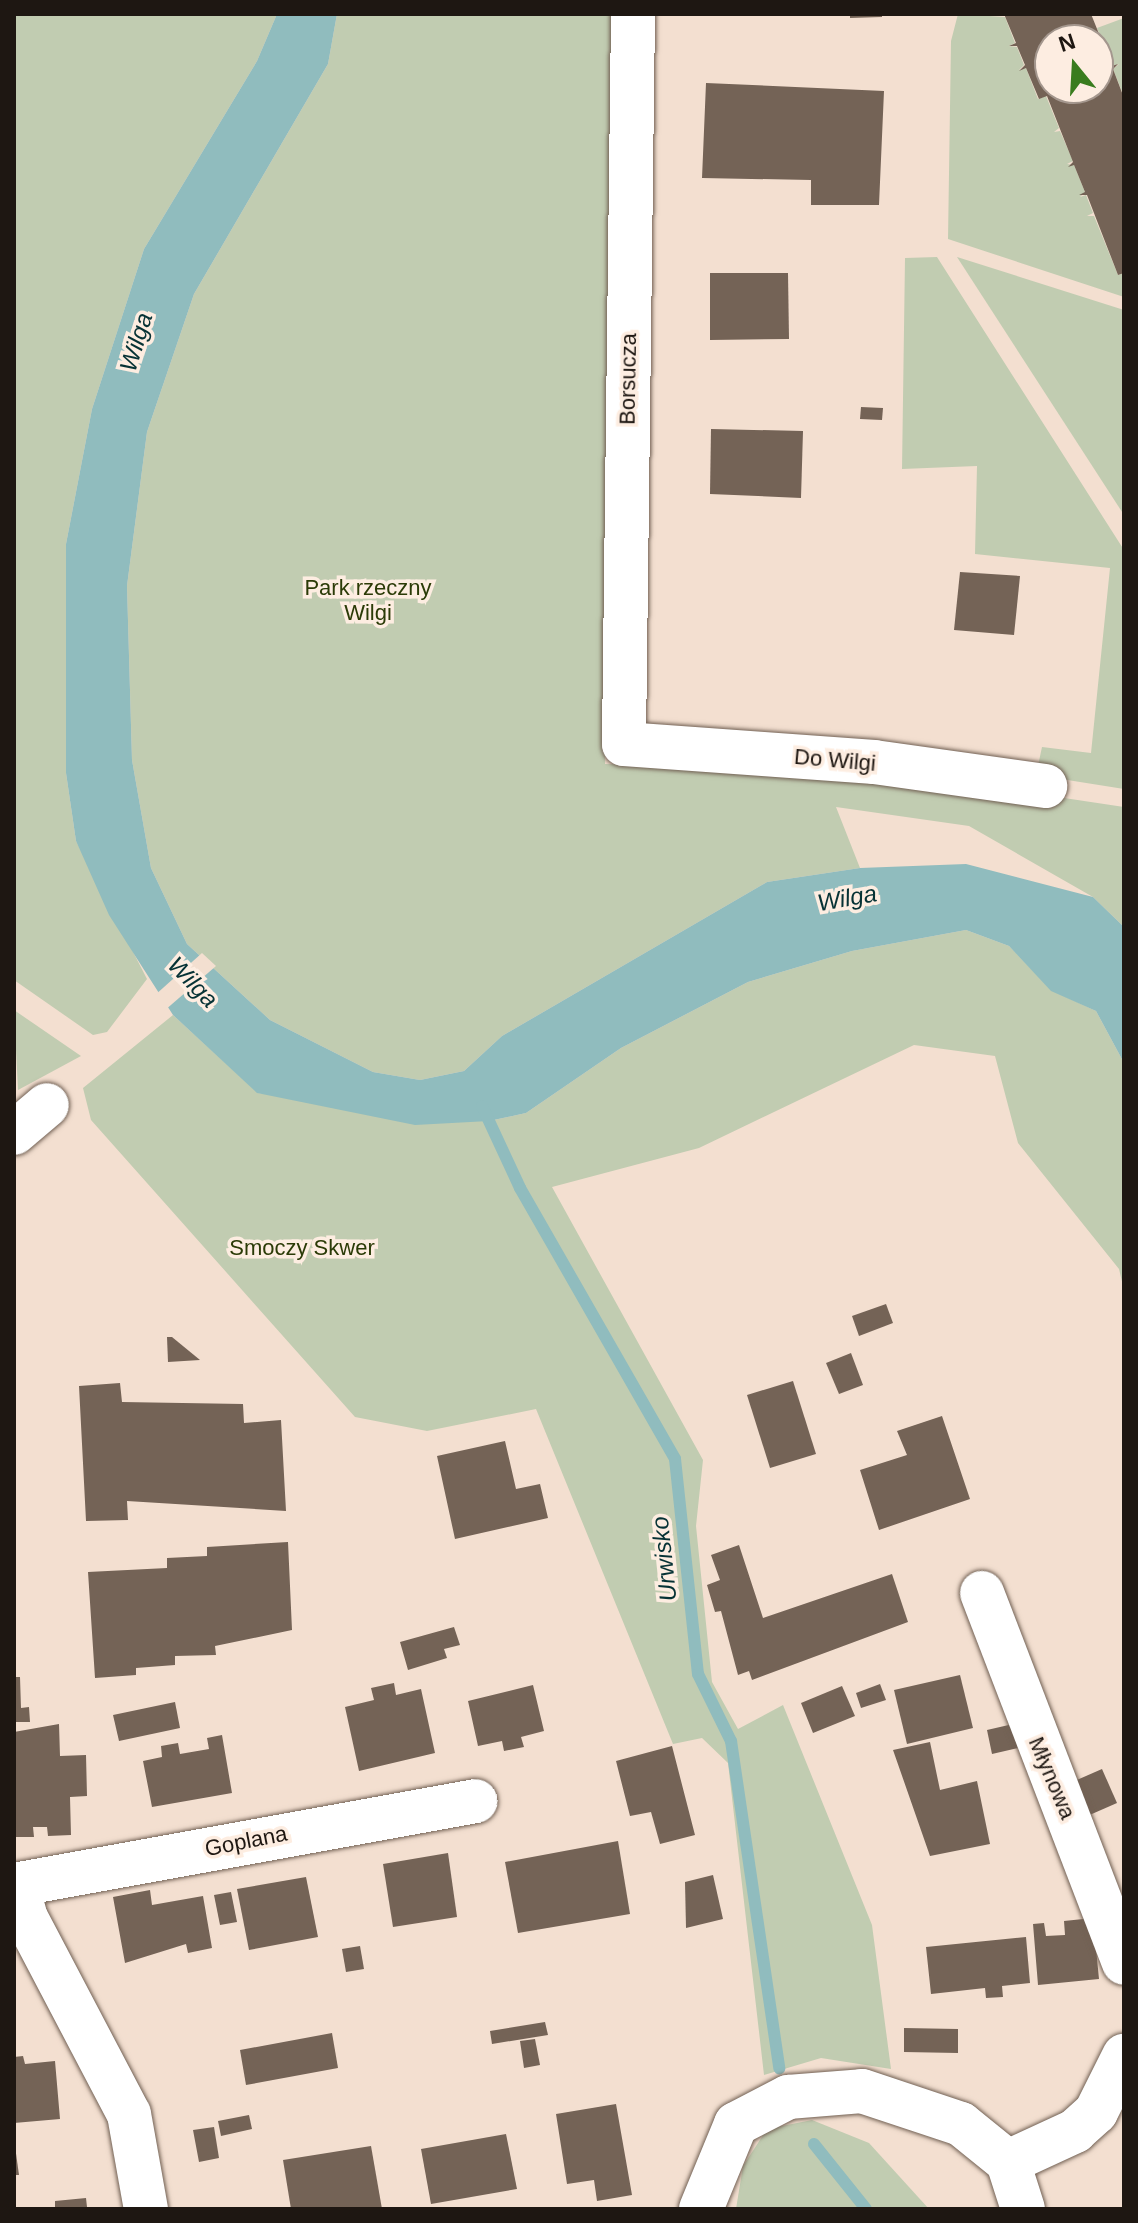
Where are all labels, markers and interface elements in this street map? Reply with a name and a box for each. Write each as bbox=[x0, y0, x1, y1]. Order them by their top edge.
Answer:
north arrow bbox=[1034, 24, 1114, 104]
text: N bbox=[1056, 28, 1078, 57]
water label: Wilga bbox=[113, 309, 159, 375]
street label: Borsucza bbox=[614, 333, 642, 425]
park label: Park rzeczny Wilgi bbox=[304, 574, 432, 626]
street label: Do Wilgi bbox=[793, 743, 877, 777]
water label: Wilga bbox=[815, 879, 879, 917]
water label: Wilga bbox=[162, 950, 224, 1014]
park label: Smoczy Skwer bbox=[229, 1235, 375, 1261]
water label: Urwisko bbox=[645, 1515, 683, 1603]
street label: Młynowa bbox=[1023, 1733, 1081, 1823]
street label: Goplana bbox=[203, 1820, 289, 1862]

